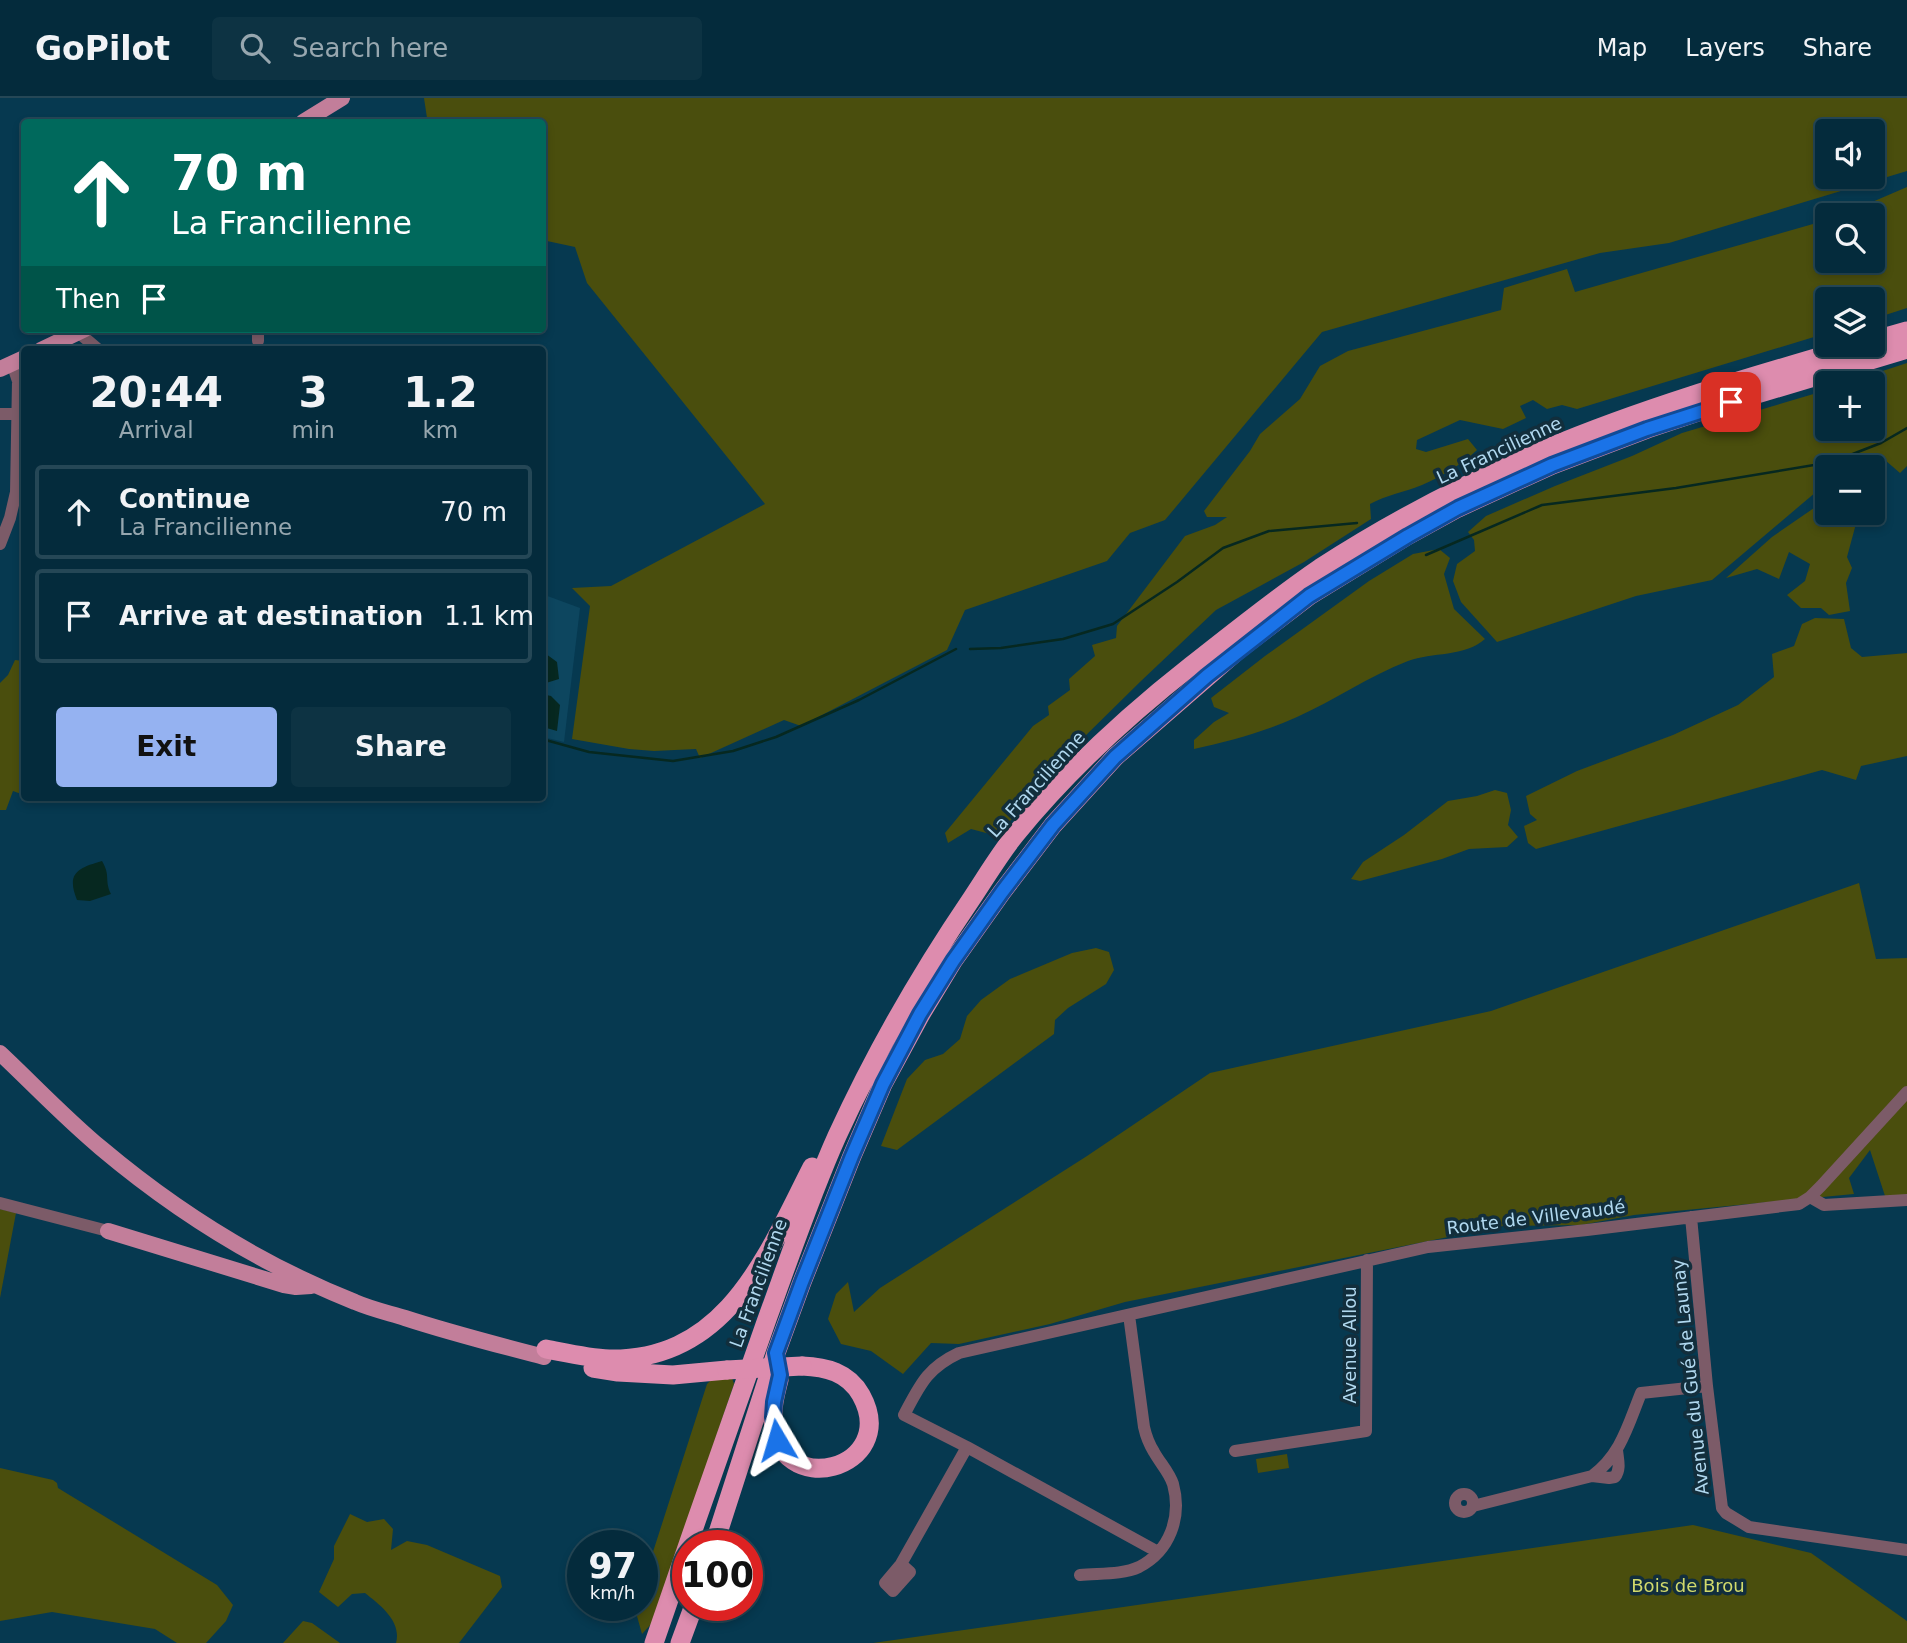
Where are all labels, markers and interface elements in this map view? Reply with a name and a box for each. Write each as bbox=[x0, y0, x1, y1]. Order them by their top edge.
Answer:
search box bbox=[212, 17, 702, 80]
text: GoPilot bbox=[35, 29, 170, 68]
icon: search bbox=[236, 29, 274, 67]
text: Search here bbox=[292, 33, 448, 63]
text: Map bbox=[1597, 34, 1647, 62]
text: Layers bbox=[1685, 34, 1765, 62]
text: Share bbox=[1803, 34, 1872, 62]
map controls bbox=[1815, 119, 1885, 525]
button: sound bbox=[1815, 119, 1885, 189]
text: 70 m bbox=[171, 145, 307, 202]
icon: ahead bbox=[56, 147, 147, 238]
button: search bbox=[1815, 203, 1885, 273]
text: La Francilienne bbox=[171, 204, 412, 242]
icon: arrive bbox=[135, 280, 173, 318]
text: Then bbox=[56, 284, 121, 314]
button: layers bbox=[1815, 287, 1885, 357]
text: 20:44 bbox=[89, 368, 223, 417]
text: 3 bbox=[299, 368, 328, 417]
text: 1.2 bbox=[403, 368, 478, 417]
button: + bbox=[1815, 371, 1885, 441]
pin bbox=[1701, 372, 1761, 432]
icon: arrive bbox=[1712, 383, 1750, 421]
street label: La Francilienne bbox=[1433, 412, 1565, 488]
text: Arrival bbox=[119, 417, 194, 443]
text: min bbox=[291, 417, 335, 443]
text: km bbox=[423, 417, 458, 443]
button: − bbox=[1815, 455, 1885, 525]
text: Continue bbox=[119, 484, 250, 514]
icon: ahead bbox=[60, 493, 98, 531]
text: 70 m bbox=[440, 497, 507, 527]
text: La Francilienne bbox=[119, 514, 292, 540]
icon: arrive bbox=[60, 597, 98, 635]
text: Arrive at destination bbox=[119, 601, 423, 631]
text: 1.1 km bbox=[444, 601, 534, 631]
button: Exit bbox=[56, 707, 277, 787]
button: Share bbox=[291, 707, 511, 787]
street label: La Francilienne bbox=[983, 727, 1089, 841]
street label: Route de Villevaudé bbox=[1445, 1196, 1627, 1238]
street label: La Francilienne bbox=[725, 1216, 791, 1350]
street label: Avenue du Gué de Launay bbox=[1667, 1258, 1713, 1496]
street label: Avenue Allou bbox=[1339, 1286, 1360, 1404]
position arrow bbox=[740, 1403, 814, 1477]
speed limit sign: 100 bbox=[672, 1530, 763, 1621]
text: 97 bbox=[588, 1546, 637, 1586]
park label: Bois de Brou bbox=[1631, 1575, 1745, 1596]
text: km/h bbox=[590, 1582, 635, 1603]

